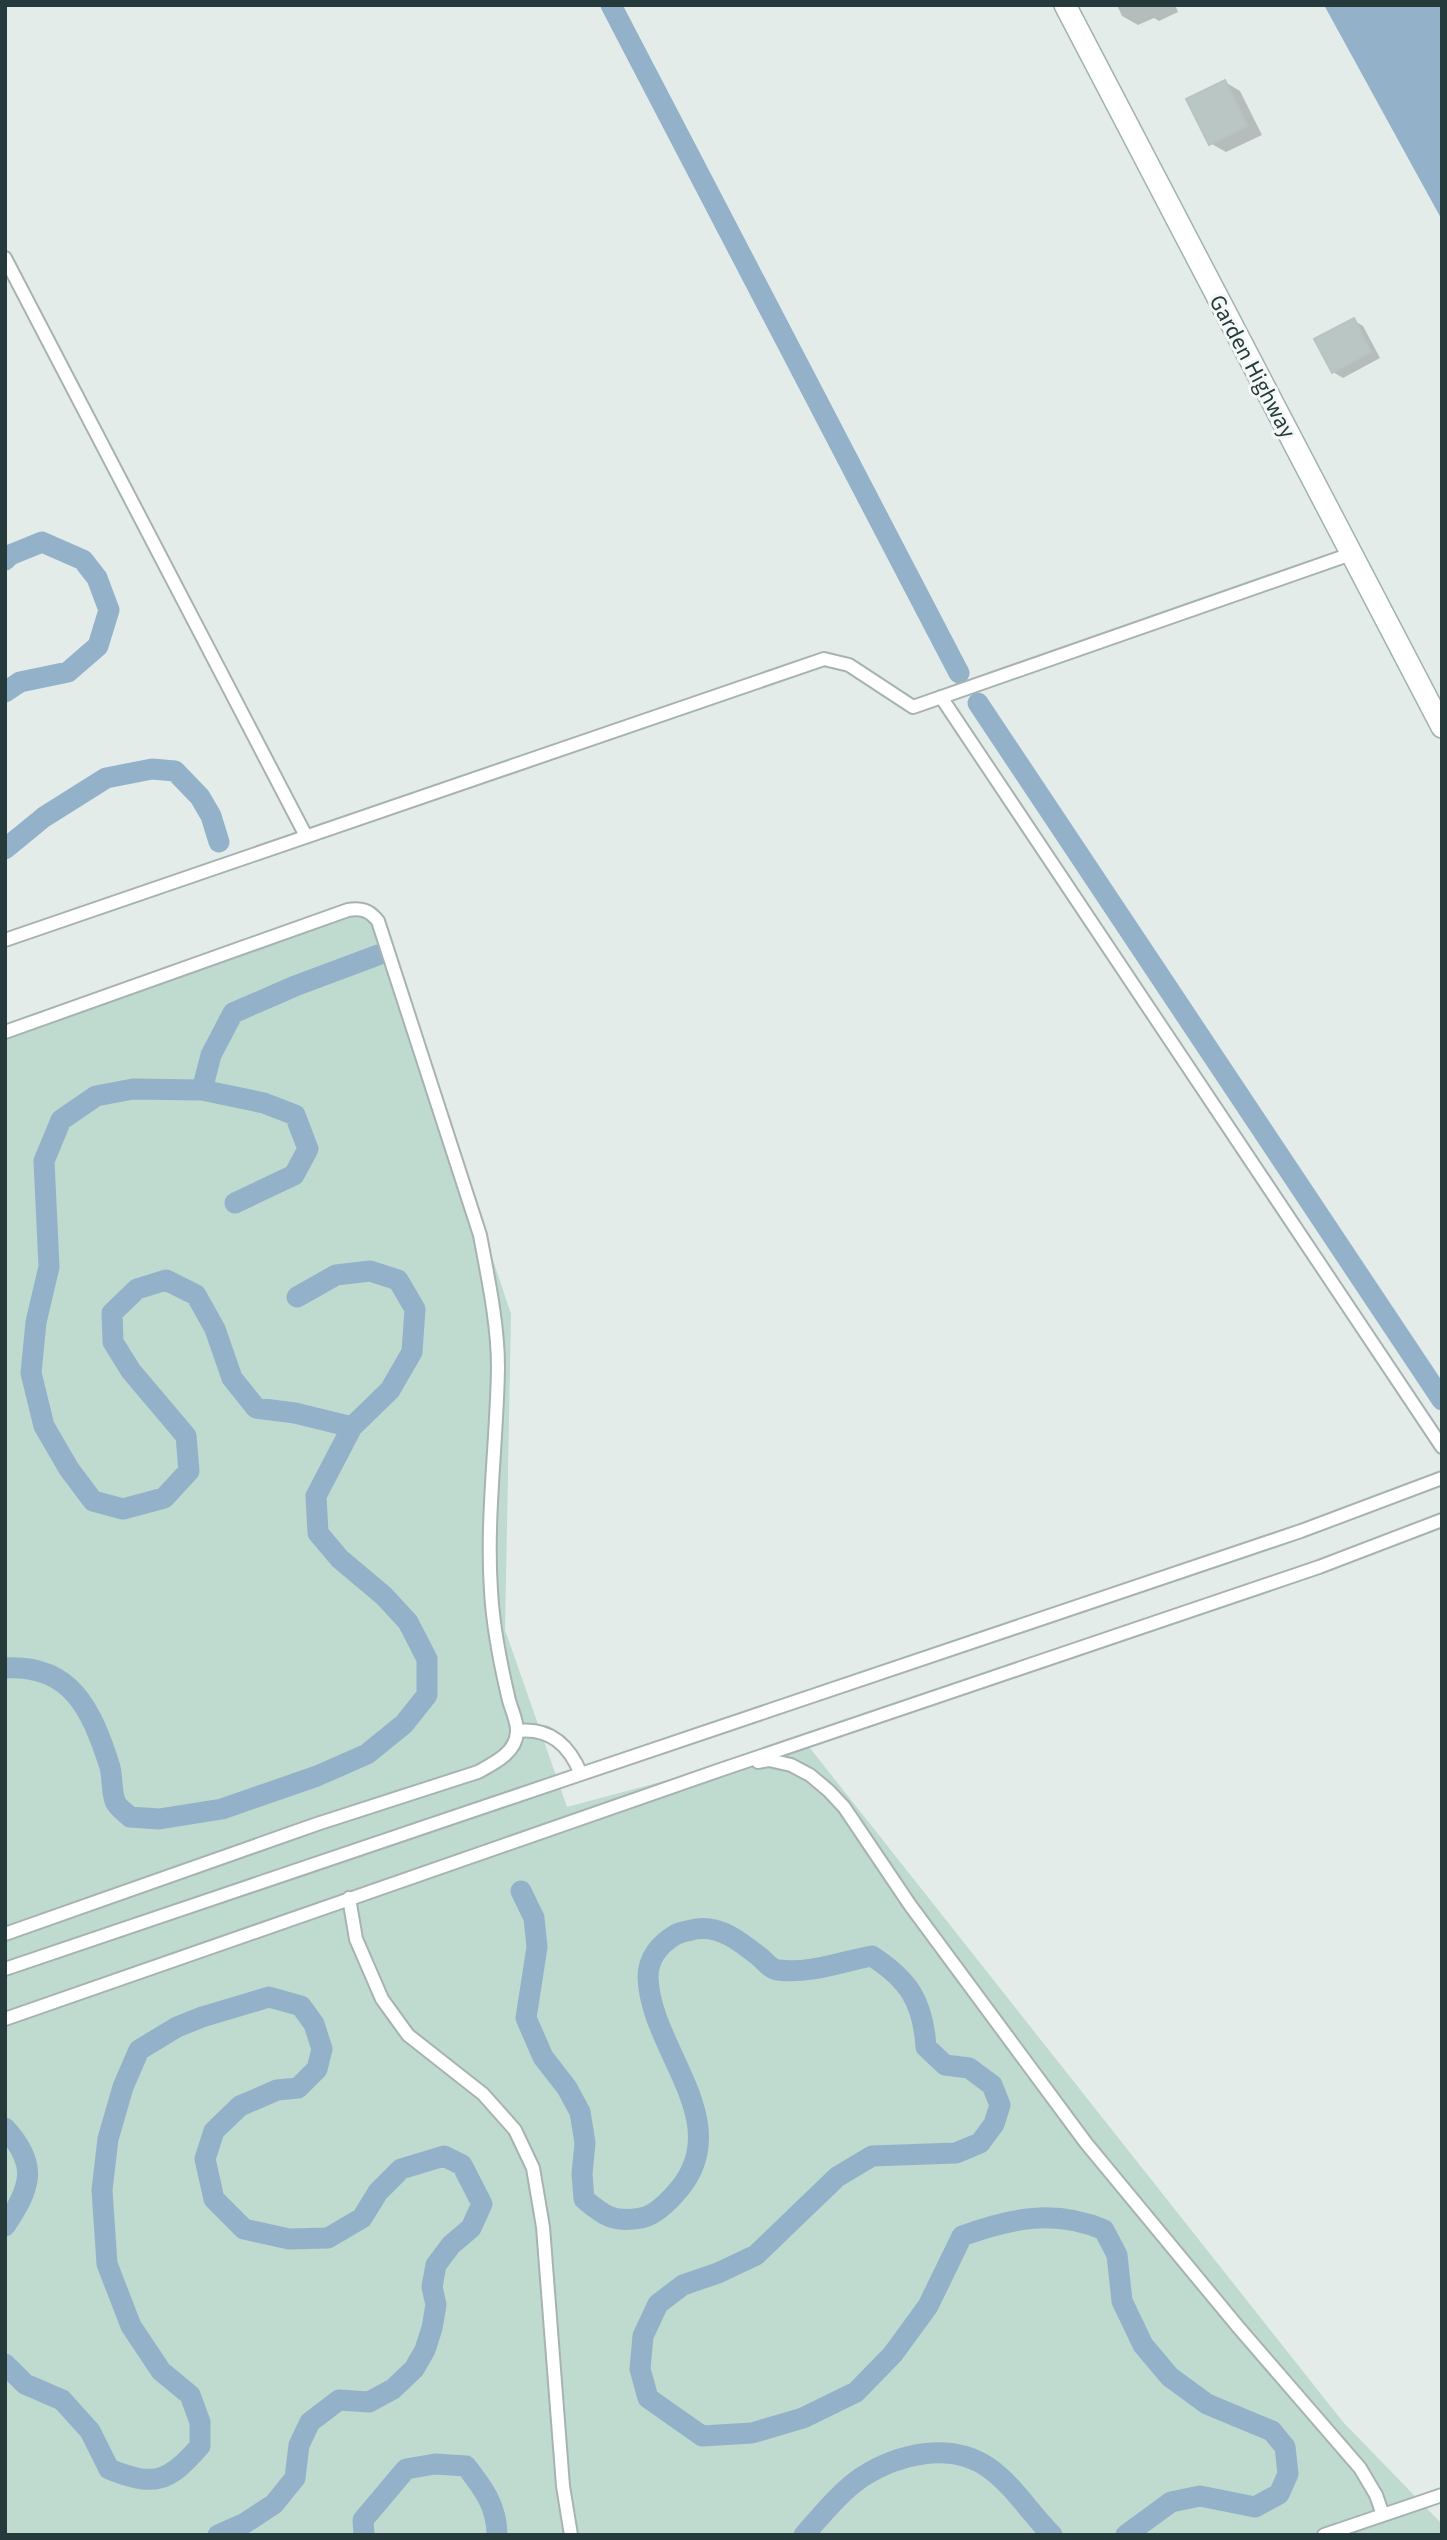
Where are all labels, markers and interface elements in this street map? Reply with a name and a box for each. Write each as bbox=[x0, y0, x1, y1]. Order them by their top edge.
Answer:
street label: Garden Highway bbox=[1201, 289, 1304, 444]

